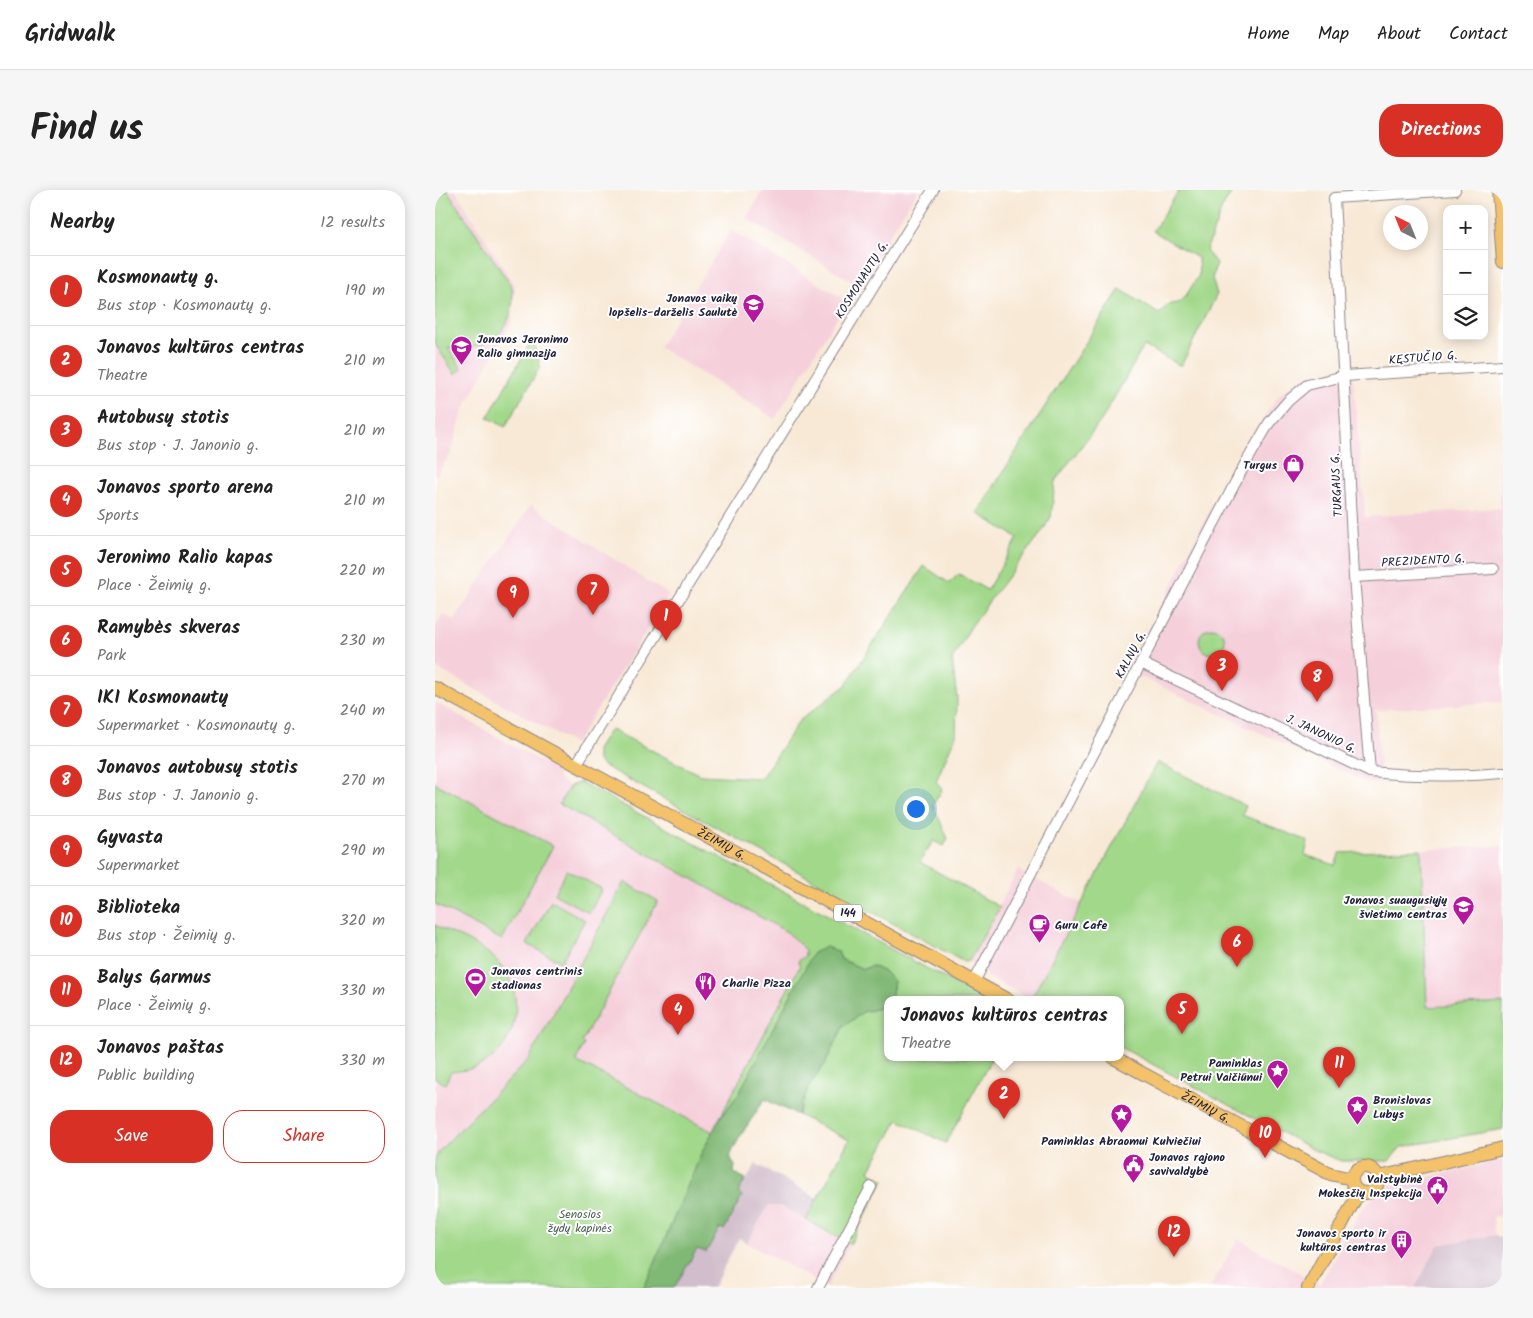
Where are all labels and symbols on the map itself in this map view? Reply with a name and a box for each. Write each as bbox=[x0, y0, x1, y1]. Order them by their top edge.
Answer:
north arrow bbox=[1383, 205, 1428, 250]
street label: KOSMONAUTŲ G. bbox=[830, 237, 894, 323]
place label: Jonavos vaikų lopšelis-darželis Saulutė bbox=[609, 289, 738, 322]
school or university icon: Jonavos vaikų lopšelis-darželis Saulutė bbox=[741, 293, 765, 324]
place label: Jonavos Jeronimo Ralio gimnazija bbox=[477, 330, 569, 363]
school or university icon: Jonavos Jeronimo Ralio gimnazija bbox=[449, 334, 473, 365]
street label: KĘSTUČIO G. bbox=[1388, 346, 1458, 370]
shop icon: Turgus bbox=[1281, 453, 1305, 484]
street label: TURGAUS G. bbox=[1326, 453, 1348, 517]
place label: Turgus bbox=[1243, 456, 1277, 475]
street label: PREZIDENTO G. bbox=[1381, 549, 1465, 573]
pin: 7 bbox=[577, 574, 609, 615]
pin: 9 bbox=[497, 577, 529, 618]
pin: 1 bbox=[650, 600, 682, 641]
street label: KALNŲ G. bbox=[1111, 628, 1151, 682]
pin: 3 bbox=[1206, 650, 1238, 691]
pin: 8 bbox=[1301, 661, 1333, 702]
street label: J. JANONIO G. bbox=[1283, 709, 1360, 759]
your location bbox=[903, 796, 929, 822]
street label: ŽEIMIŲ G. bbox=[693, 823, 749, 865]
place label: Jonavos suaugusiųjų švietimo centras bbox=[1344, 891, 1447, 924]
school or university icon: Jonavos suaugusiųjų švietimo centras bbox=[1451, 895, 1475, 926]
road number: 144 bbox=[834, 904, 862, 921]
cafe icon: Guru Cafe bbox=[1027, 913, 1051, 944]
place label: Guru Cafe bbox=[1055, 916, 1108, 935]
pin: 6 bbox=[1221, 926, 1253, 967]
place label: Jonavos centrinis stadionas bbox=[491, 962, 583, 995]
sports icon: Jonavos centrinis stadionas bbox=[463, 966, 487, 997]
restaurant icon: Charlie Pizza bbox=[694, 971, 718, 1002]
place label: Charlie Pizza bbox=[722, 974, 791, 993]
pin: 5 bbox=[1166, 993, 1198, 1034]
pin: 4 bbox=[662, 994, 694, 1035]
pin: 11 bbox=[1323, 1047, 1355, 1088]
place label: Paminklas Petrui Vaičiūnui bbox=[1180, 1054, 1263, 1087]
place icon: Paminklas Petrui Vaičiūnui bbox=[1266, 1058, 1290, 1089]
pin: 2 bbox=[988, 1078, 1020, 1119]
street label: ŽEIMIŲ G. bbox=[1178, 1086, 1234, 1128]
place label: Bronislovas Lubys bbox=[1373, 1091, 1432, 1124]
place icon: Bronislovas Lubys bbox=[1345, 1095, 1369, 1126]
place icon: Paminklas Abraomui Kulviečiui bbox=[1109, 1102, 1133, 1133]
pin: 10 bbox=[1249, 1117, 1281, 1158]
place label: Paminklas Abraomui Kulviečiui bbox=[1041, 1132, 1202, 1151]
place label: Jonavos rajono savivaldybė bbox=[1149, 1148, 1226, 1181]
public building icon: Jonavos rajono savivaldybė bbox=[1121, 1152, 1145, 1183]
place label: Valstybinė Mokesčių Inspekcija bbox=[1318, 1170, 1423, 1203]
public building icon: Valstybinė Mokesčių Inspekcija bbox=[1426, 1174, 1450, 1205]
park label: Senosios žydų kapinės bbox=[548, 1205, 612, 1238]
pin: 12 bbox=[1158, 1216, 1190, 1257]
place label: Jonavos sporto ir kultūros centras bbox=[1296, 1224, 1387, 1257]
building icon: Jonavos sporto ir kultūros centras bbox=[1390, 1228, 1414, 1259]

